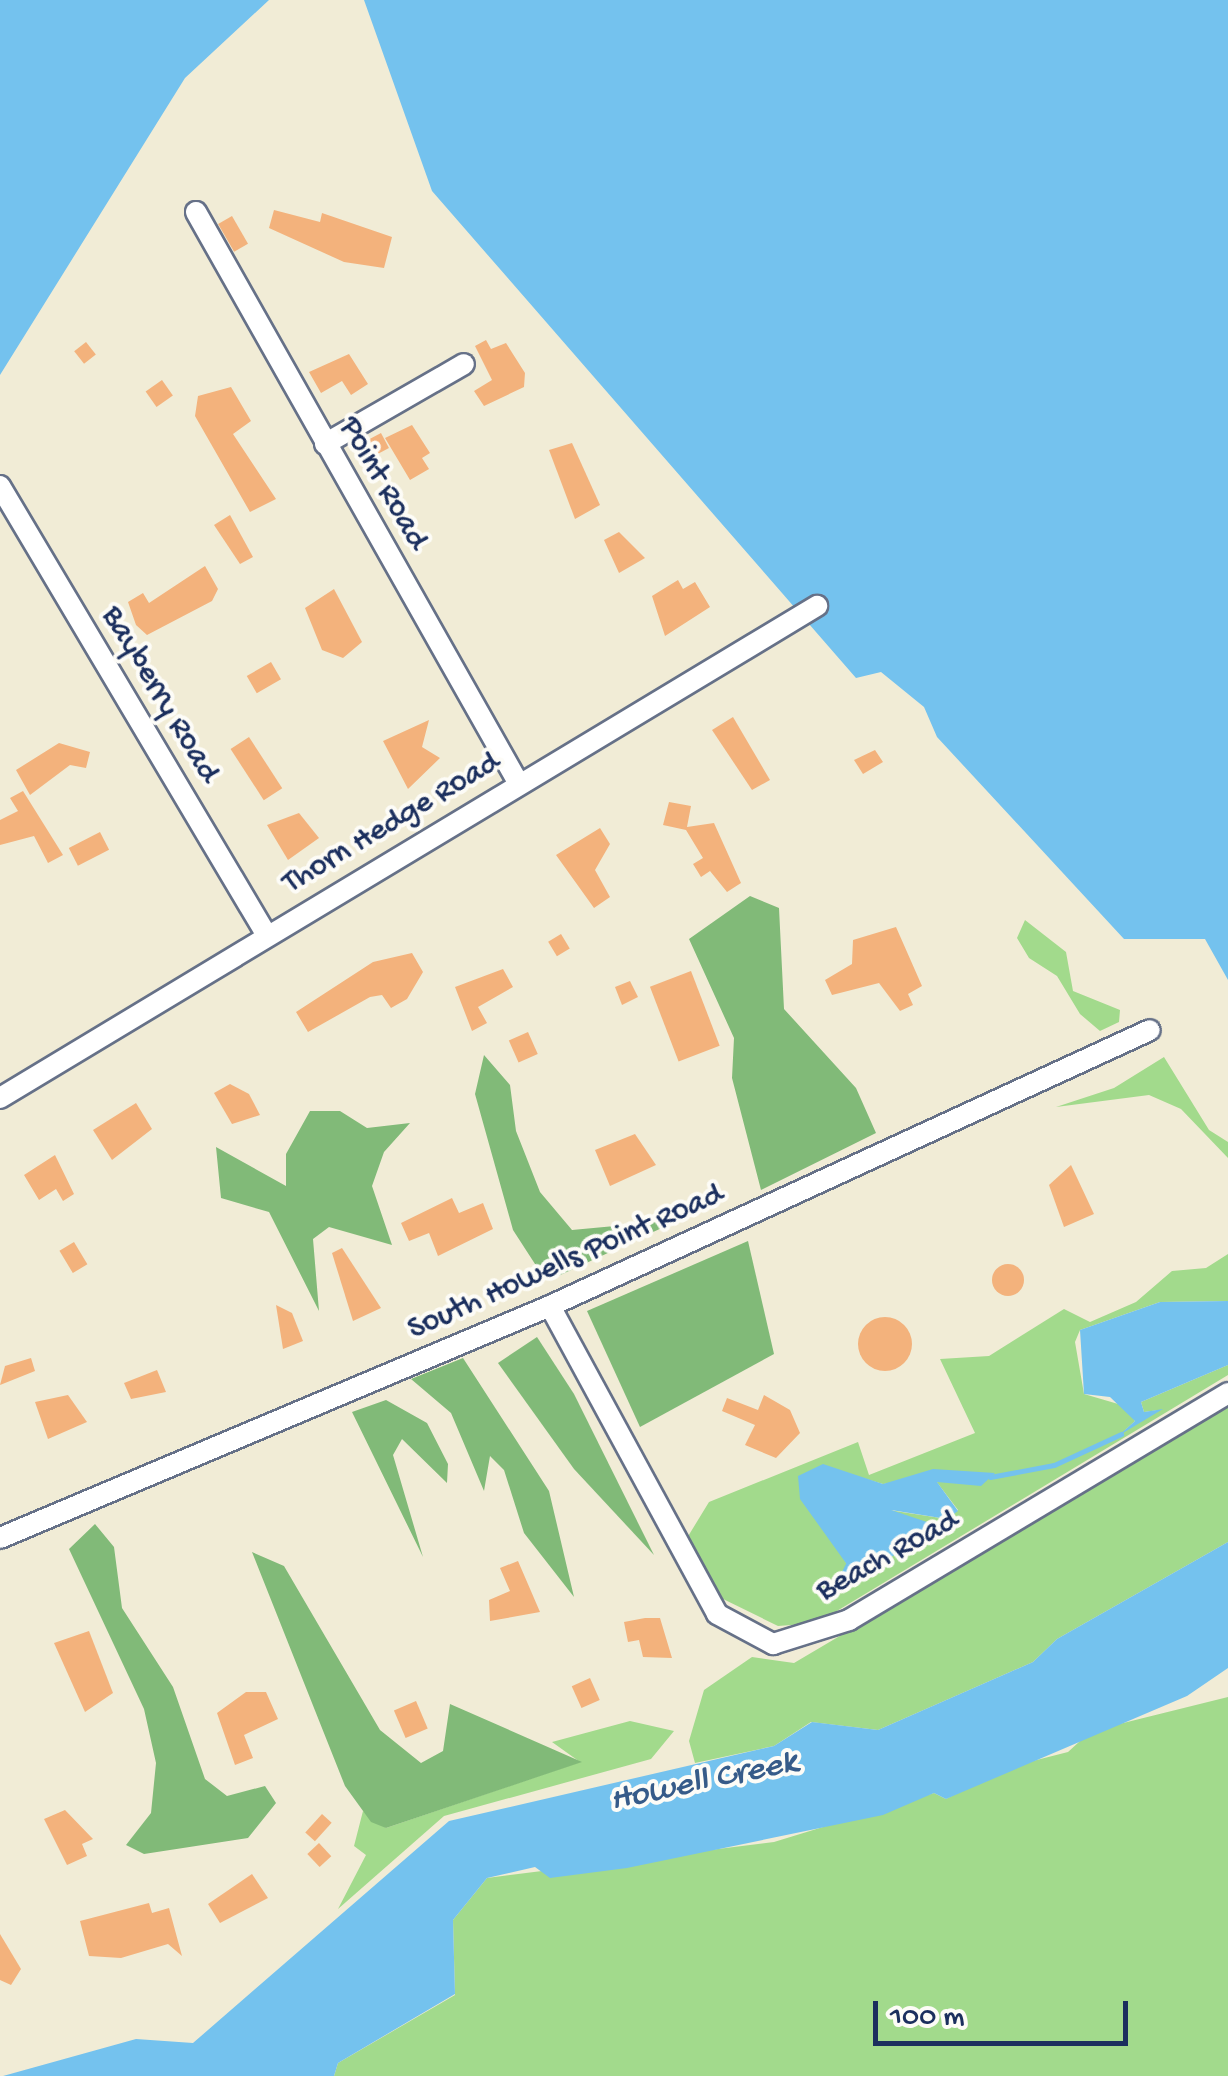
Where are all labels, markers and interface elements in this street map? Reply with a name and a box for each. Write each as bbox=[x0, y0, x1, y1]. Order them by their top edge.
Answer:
street label: Point Road bbox=[329, 411, 435, 557]
street label: Bayberry Road bbox=[91, 600, 227, 790]
street label: Thorn Hedge Road bbox=[277, 744, 507, 904]
street label: South Howells Point Road bbox=[402, 1176, 730, 1350]
street label: Beach Road bbox=[810, 1502, 966, 1612]
water label: Howell Creek bbox=[607, 1743, 801, 1823]
scale bar bbox=[878, 1981, 1133, 2043]
text: 100 m bbox=[890, 2001, 965, 2036]

